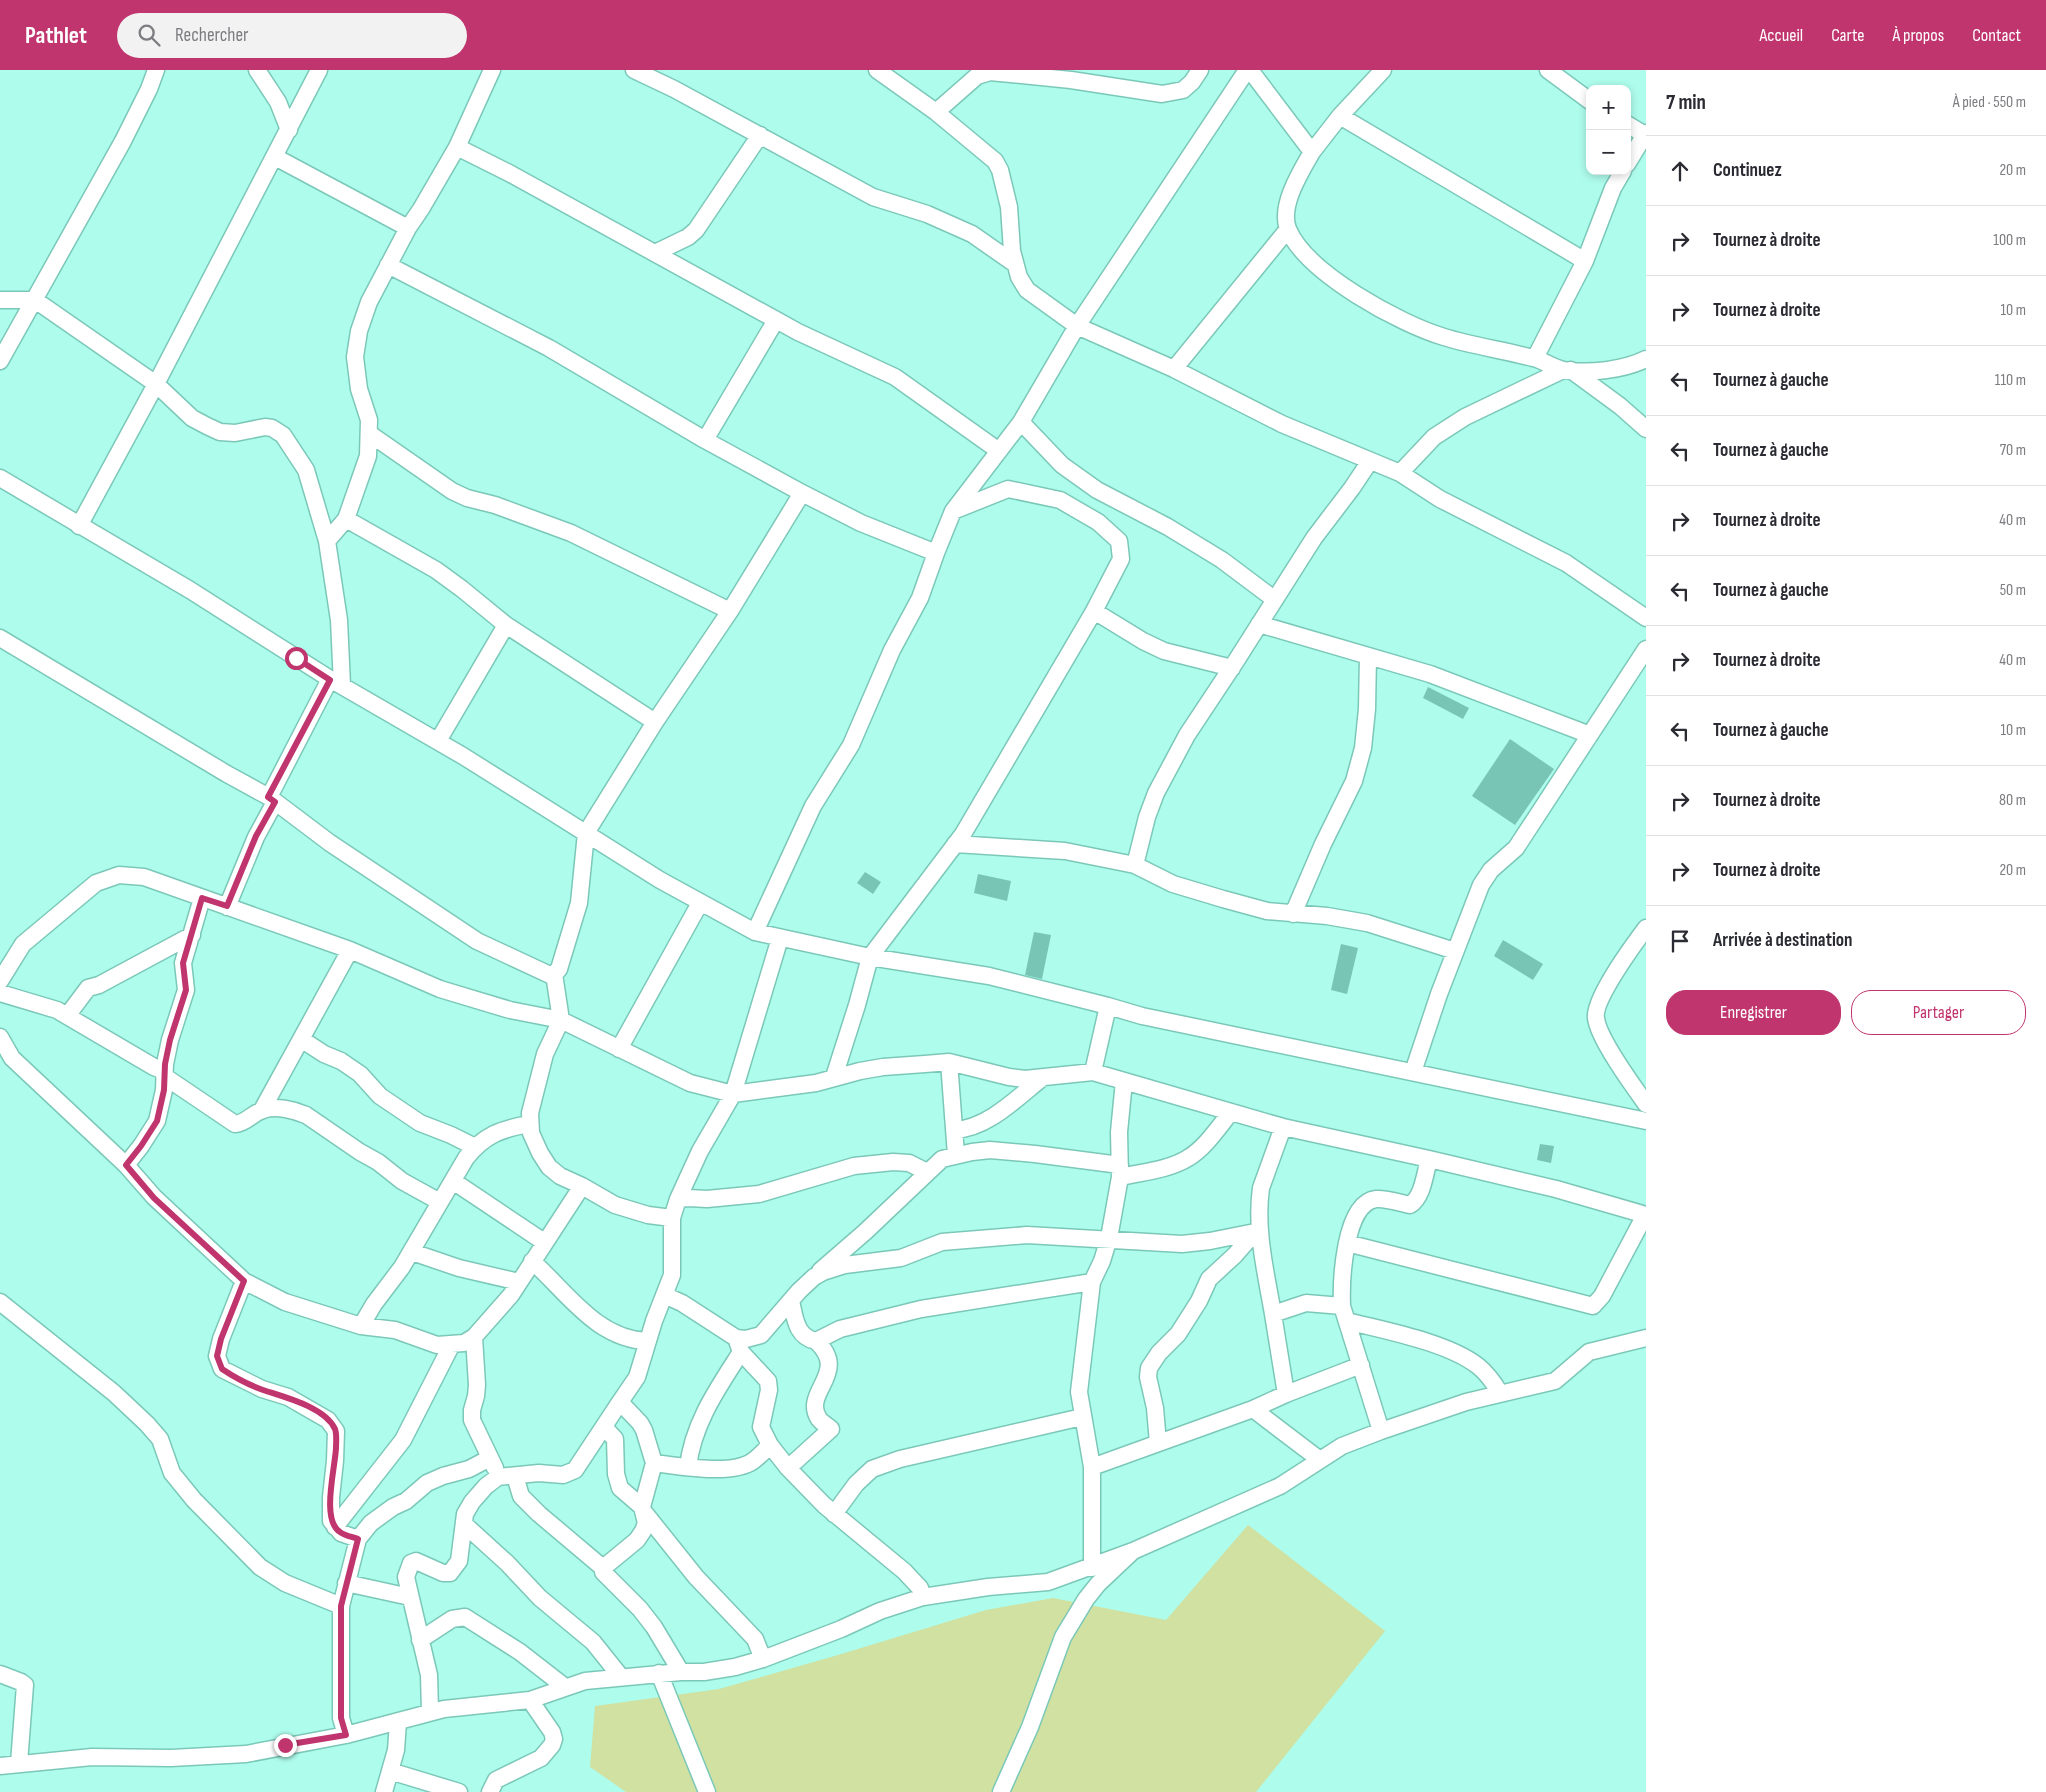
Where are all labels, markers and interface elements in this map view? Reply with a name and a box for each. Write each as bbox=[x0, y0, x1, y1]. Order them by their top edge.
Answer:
search box bbox=[117, 13, 467, 58]
text: Pathlet bbox=[25, 21, 87, 50]
icon: search bbox=[135, 21, 163, 49]
text: Rechercher bbox=[175, 24, 249, 47]
text: Accueil bbox=[1759, 25, 1803, 46]
text: Carte bbox=[1831, 25, 1864, 46]
text: À propos bbox=[1892, 25, 1944, 46]
text: Contact bbox=[1972, 25, 2021, 46]
map controls bbox=[1586, 85, 1631, 175]
button: + bbox=[1586, 85, 1631, 130]
text: 7 min bbox=[1666, 90, 1706, 115]
text: À pied · 550 m bbox=[1953, 93, 2026, 112]
button: − bbox=[1586, 130, 1631, 175]
icon: ahead bbox=[1666, 157, 1694, 185]
text: Continuez bbox=[1713, 159, 1782, 182]
text: 20 m bbox=[1999, 161, 2026, 180]
icon: right bbox=[1666, 227, 1694, 255]
text: Tournez à droite bbox=[1713, 229, 1821, 252]
text: 100 m bbox=[1993, 231, 2026, 250]
icon: right bbox=[1666, 297, 1694, 325]
text: Tournez à droite bbox=[1713, 299, 1821, 322]
text: 10 m bbox=[2000, 301, 2026, 320]
icon: left bbox=[1666, 367, 1694, 395]
text: Tournez à gauche bbox=[1713, 369, 1829, 392]
text: 110 m bbox=[1995, 371, 2026, 390]
icon: left bbox=[1666, 437, 1694, 465]
text: Tournez à gauche bbox=[1713, 439, 1829, 462]
text: 70 m bbox=[2000, 441, 2026, 460]
icon: right bbox=[1666, 507, 1694, 535]
text: Tournez à droite bbox=[1713, 509, 1821, 532]
text: 40 m bbox=[1999, 511, 2026, 530]
icon: left bbox=[1666, 577, 1694, 605]
text: Tournez à gauche bbox=[1713, 579, 1829, 602]
text: 50 m bbox=[2000, 581, 2026, 600]
route start bbox=[285, 647, 308, 670]
icon: right bbox=[1666, 647, 1694, 675]
text: Tournez à droite bbox=[1713, 649, 1821, 672]
text: 40 m bbox=[1999, 651, 2026, 670]
icon: left bbox=[1666, 717, 1694, 745]
text: Tournez à gauche bbox=[1713, 719, 1829, 742]
text: 10 m bbox=[2000, 721, 2026, 740]
icon: right bbox=[1666, 787, 1694, 815]
text: Tournez à droite bbox=[1713, 789, 1821, 812]
text: 80 m bbox=[1999, 791, 2026, 810]
icon: right bbox=[1666, 857, 1694, 885]
text: Tournez à droite bbox=[1713, 859, 1821, 882]
text: 20 m bbox=[1999, 861, 2026, 880]
icon: arrive bbox=[1666, 927, 1694, 955]
text: Arrivée à destination bbox=[1713, 929, 1853, 952]
button: Enregistrer bbox=[1666, 990, 1841, 1035]
button: Partager bbox=[1851, 990, 2026, 1035]
route end bbox=[274, 1734, 297, 1757]

